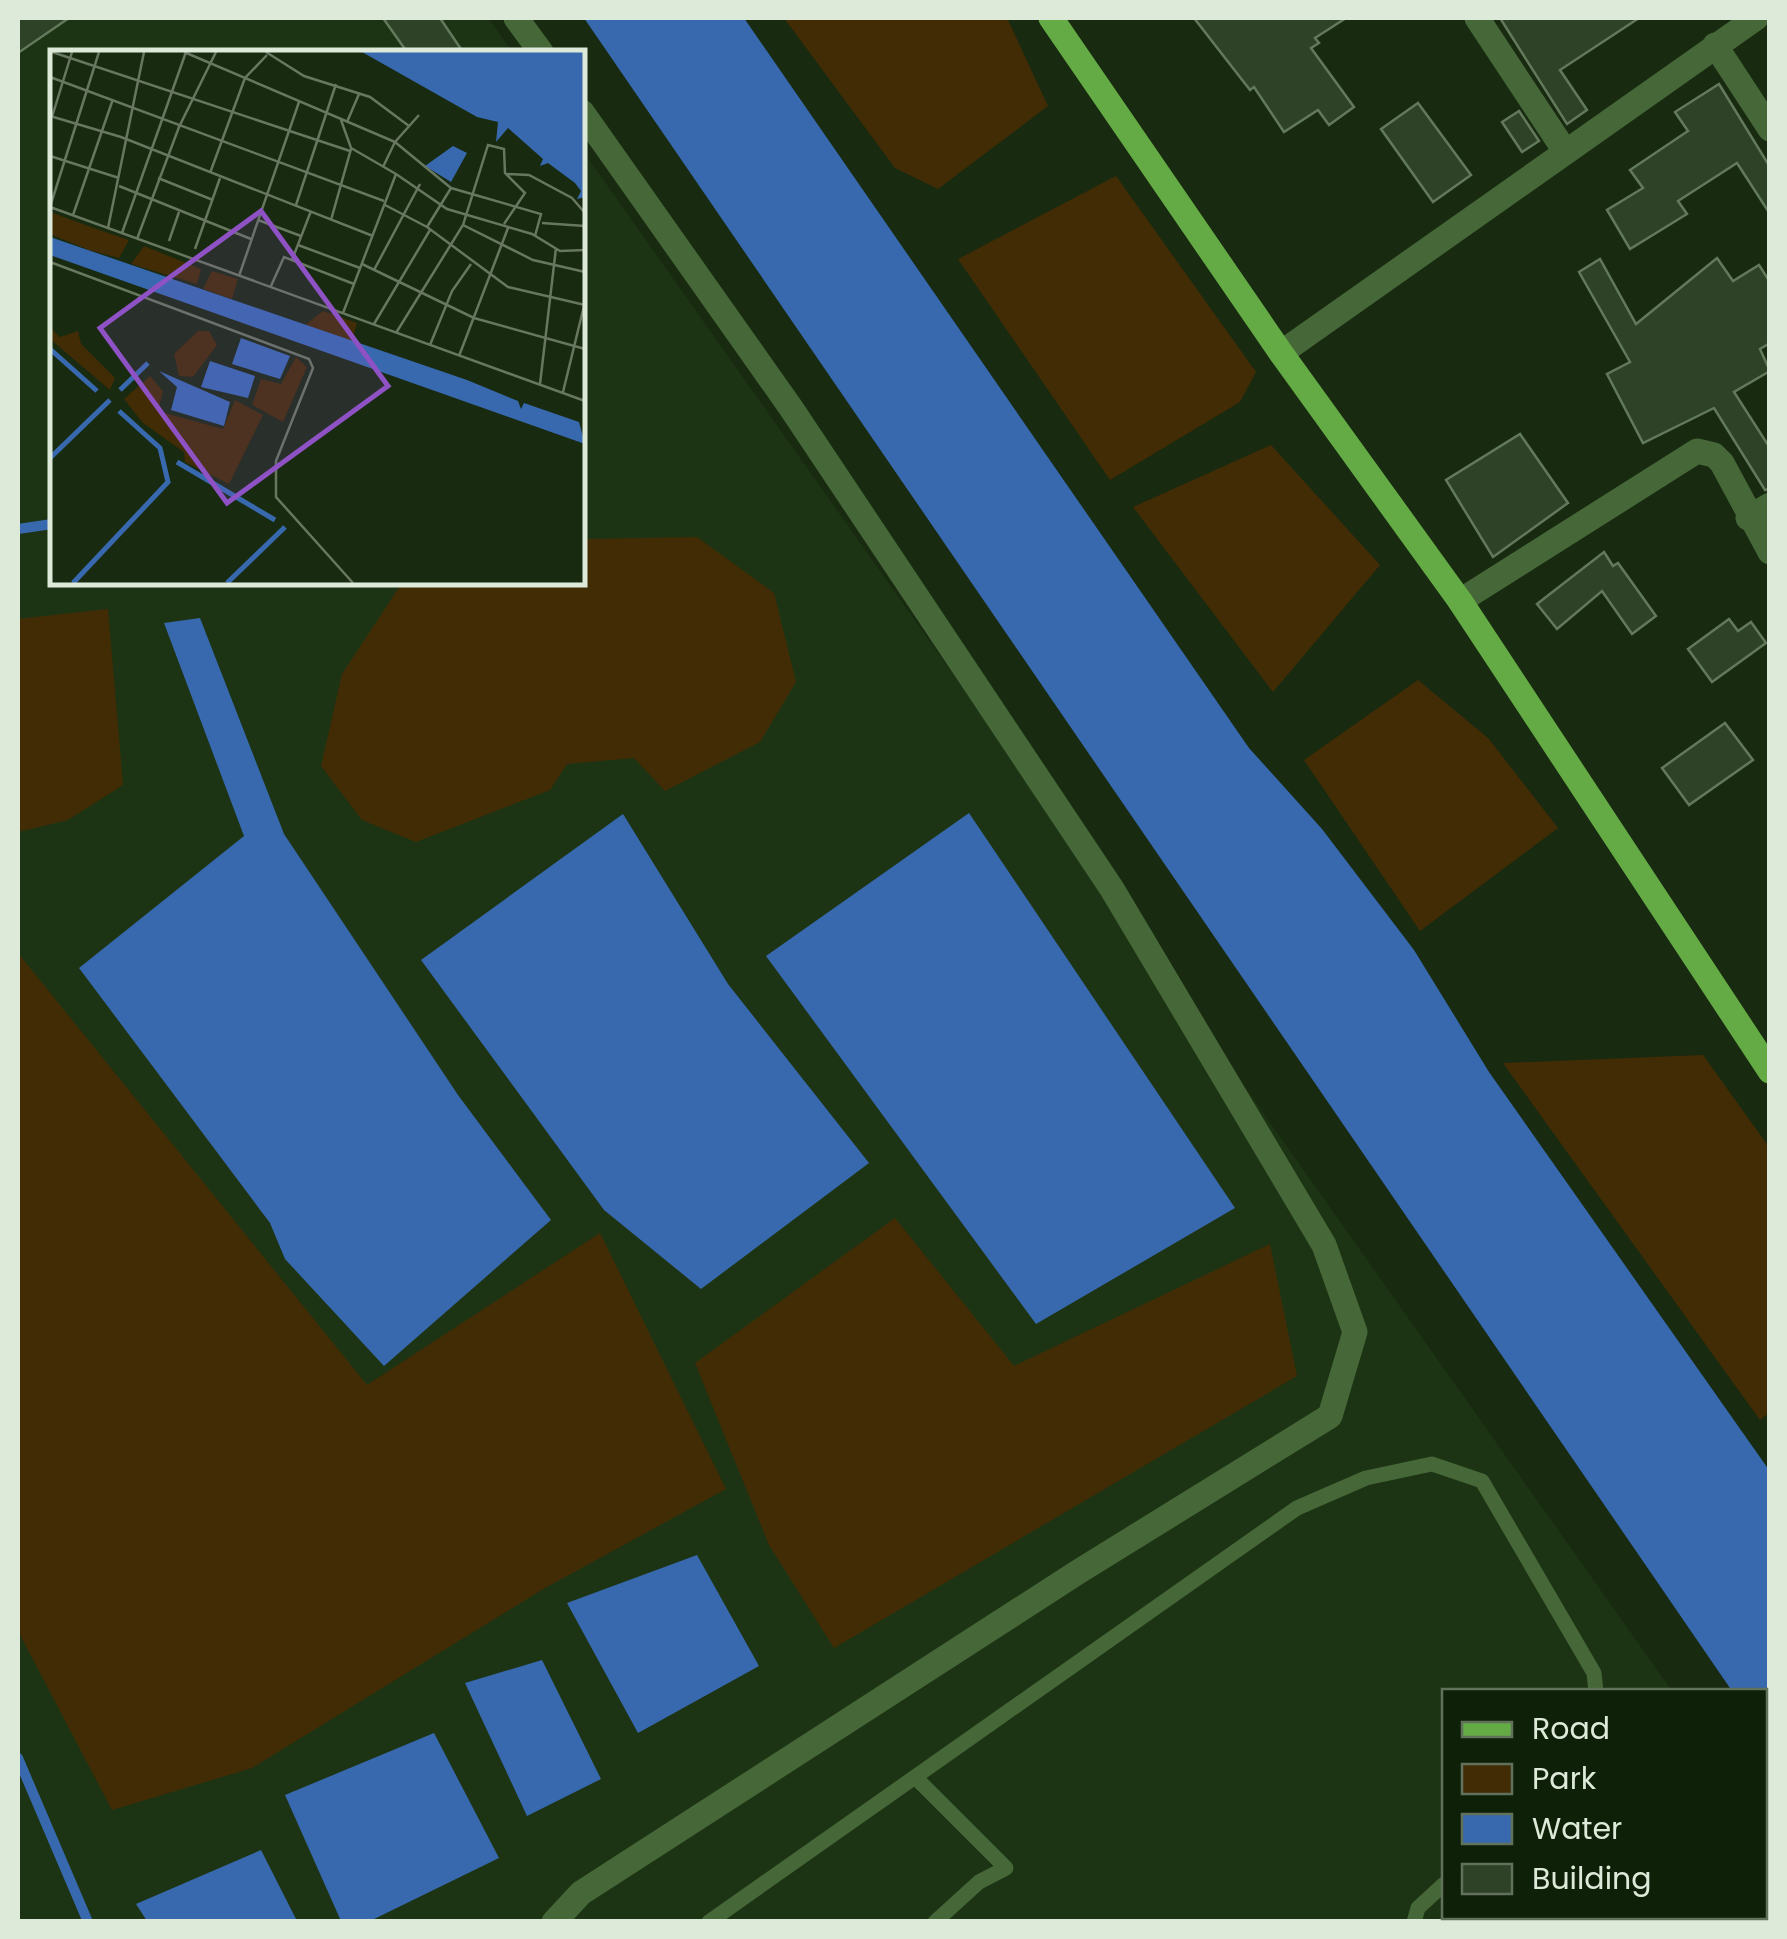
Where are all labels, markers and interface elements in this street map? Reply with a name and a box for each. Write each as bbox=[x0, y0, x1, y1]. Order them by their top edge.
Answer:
inset map bbox=[50, 50, 585, 585]
legend bbox=[1442, 1689, 1767, 1919]
text: Road bbox=[1532, 1707, 1610, 1750]
text: Park bbox=[1532, 1757, 1597, 1800]
text: Water bbox=[1532, 1807, 1622, 1850]
text: Building bbox=[1532, 1857, 1652, 1900]

